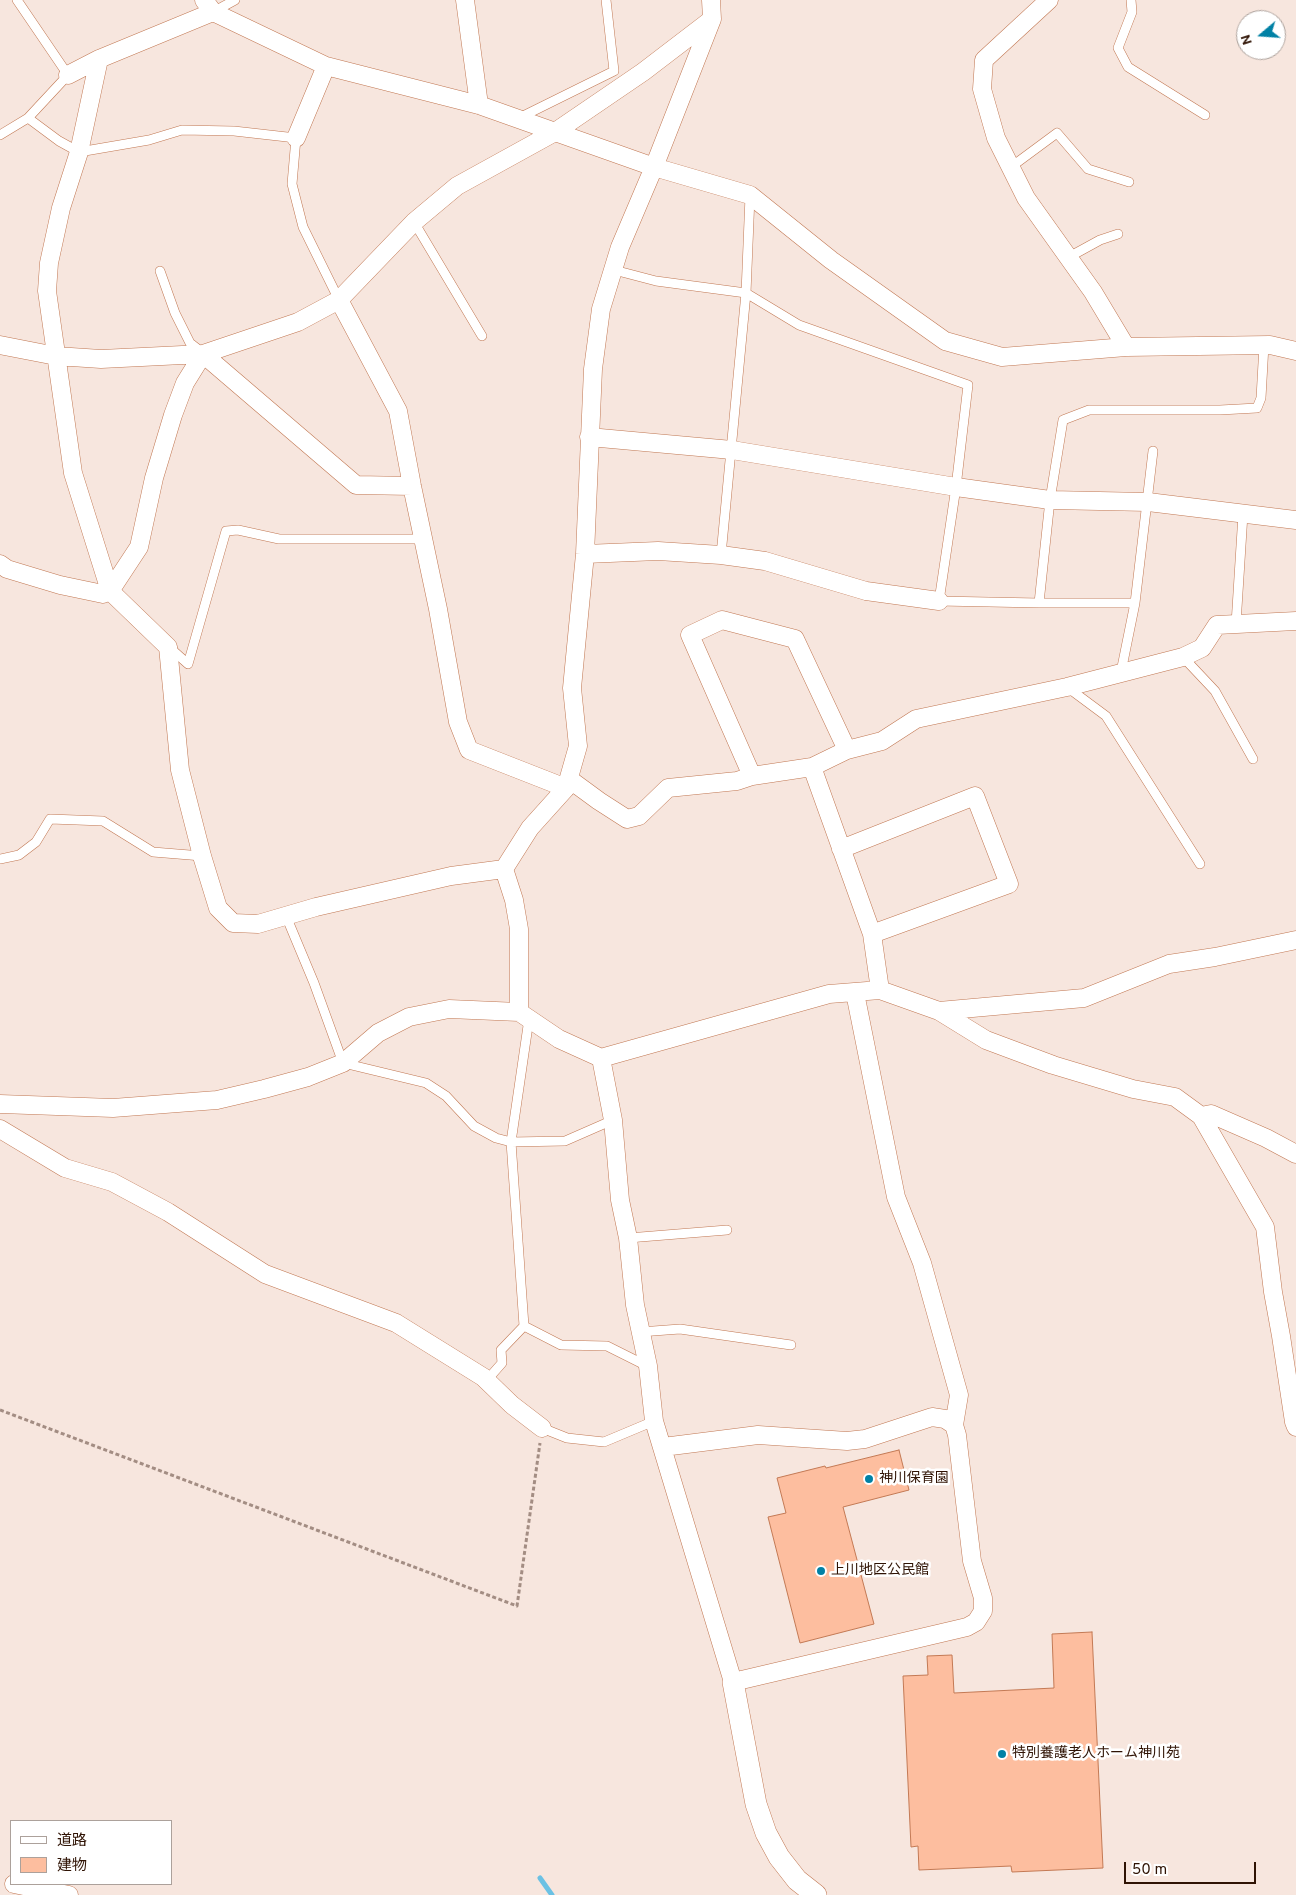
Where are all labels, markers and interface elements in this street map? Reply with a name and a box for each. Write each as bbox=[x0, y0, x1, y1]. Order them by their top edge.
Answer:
north arrow bbox=[1236, 10, 1286, 60]
text: N bbox=[1238, 32, 1257, 47]
place label: 神川保育園 bbox=[879, 1471, 949, 1487]
marker: 神川保育園 bbox=[863, 1473, 875, 1485]
place label: 上川地区公民館 bbox=[831, 1563, 929, 1579]
marker: 上川地区公民館 bbox=[815, 1565, 827, 1577]
place label: 特別養護老人ホーム神川苑 bbox=[1012, 1746, 1180, 1762]
marker: 特別養護老人ホーム神川苑 bbox=[996, 1748, 1008, 1760]
legend bbox=[10, 1820, 172, 1885]
text: 道路 bbox=[57, 1832, 87, 1851]
scale bar bbox=[1126, 1852, 1258, 1884]
text: 建物 bbox=[57, 1857, 87, 1876]
text: 50 m bbox=[1132, 1861, 1167, 1880]

